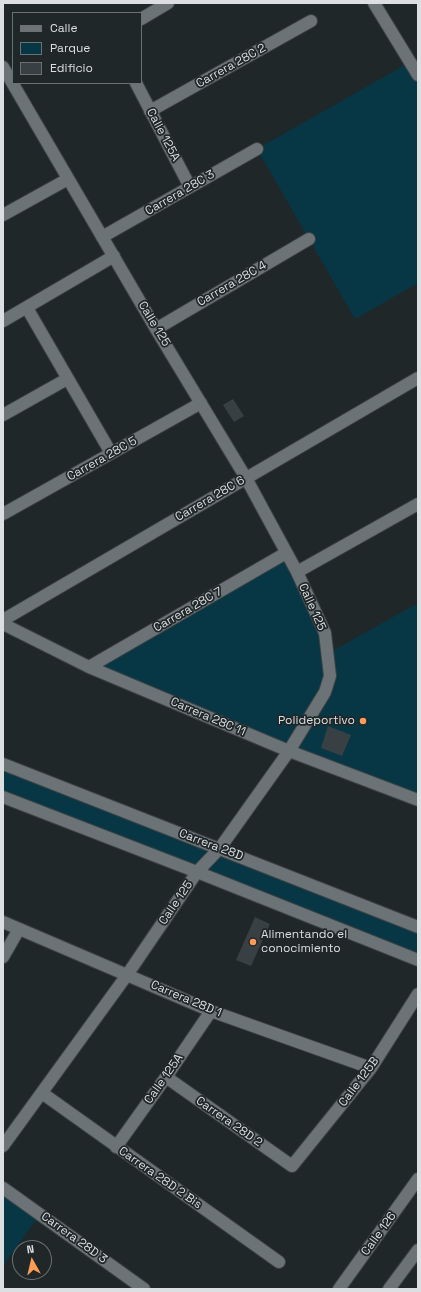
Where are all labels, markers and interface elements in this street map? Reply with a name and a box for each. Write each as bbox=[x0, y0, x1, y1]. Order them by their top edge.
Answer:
legend bbox=[12, 12, 142, 84]
text: Calle bbox=[50, 20, 78, 36]
text: Parque bbox=[50, 40, 90, 56]
street label: Carrera 28C 2 bbox=[194, 41, 268, 91]
text: Edificio bbox=[50, 60, 93, 76]
street label: Calle 125A bbox=[143, 106, 183, 164]
street label: Carrera 28C 3 bbox=[143, 167, 217, 219]
street label: Carrera 28C 4 bbox=[195, 258, 269, 310]
street label: Calle 125 bbox=[135, 299, 173, 349]
street label: Carrera 28C 5 bbox=[65, 434, 139, 484]
street label: Carrera 28C 6 bbox=[173, 473, 247, 525]
street label: Calle 125 bbox=[295, 581, 329, 633]
street label: Carrera 28C 7 bbox=[151, 584, 225, 636]
street label: Carrera 28C 11 bbox=[168, 695, 248, 739]
place label: Polideportivo bbox=[278, 714, 355, 728]
marker: Polideportivo bbox=[358, 716, 368, 726]
street label: Carrera 28D bbox=[177, 826, 245, 864]
street label: Calle 125 bbox=[156, 878, 196, 928]
place label: Alimentando el conocimiento bbox=[261, 928, 347, 956]
marker: Alimentando el conocimiento bbox=[248, 937, 258, 947]
street label: Carrera 28D 1 bbox=[148, 978, 224, 1020]
street label: Calle 125A bbox=[142, 1051, 186, 1107]
street label: Calle 125B bbox=[336, 1054, 382, 1110]
street label: Carrera 28D 2 bbox=[193, 1094, 265, 1150]
street label: Carrera 28D 2 Bis bbox=[116, 1144, 204, 1212]
street label: Carrera 28D 3 bbox=[38, 1209, 110, 1267]
street label: Calle 126 bbox=[358, 1209, 400, 1259]
north arrow bbox=[12, 1240, 52, 1280]
text: N bbox=[26, 1242, 35, 1257]

